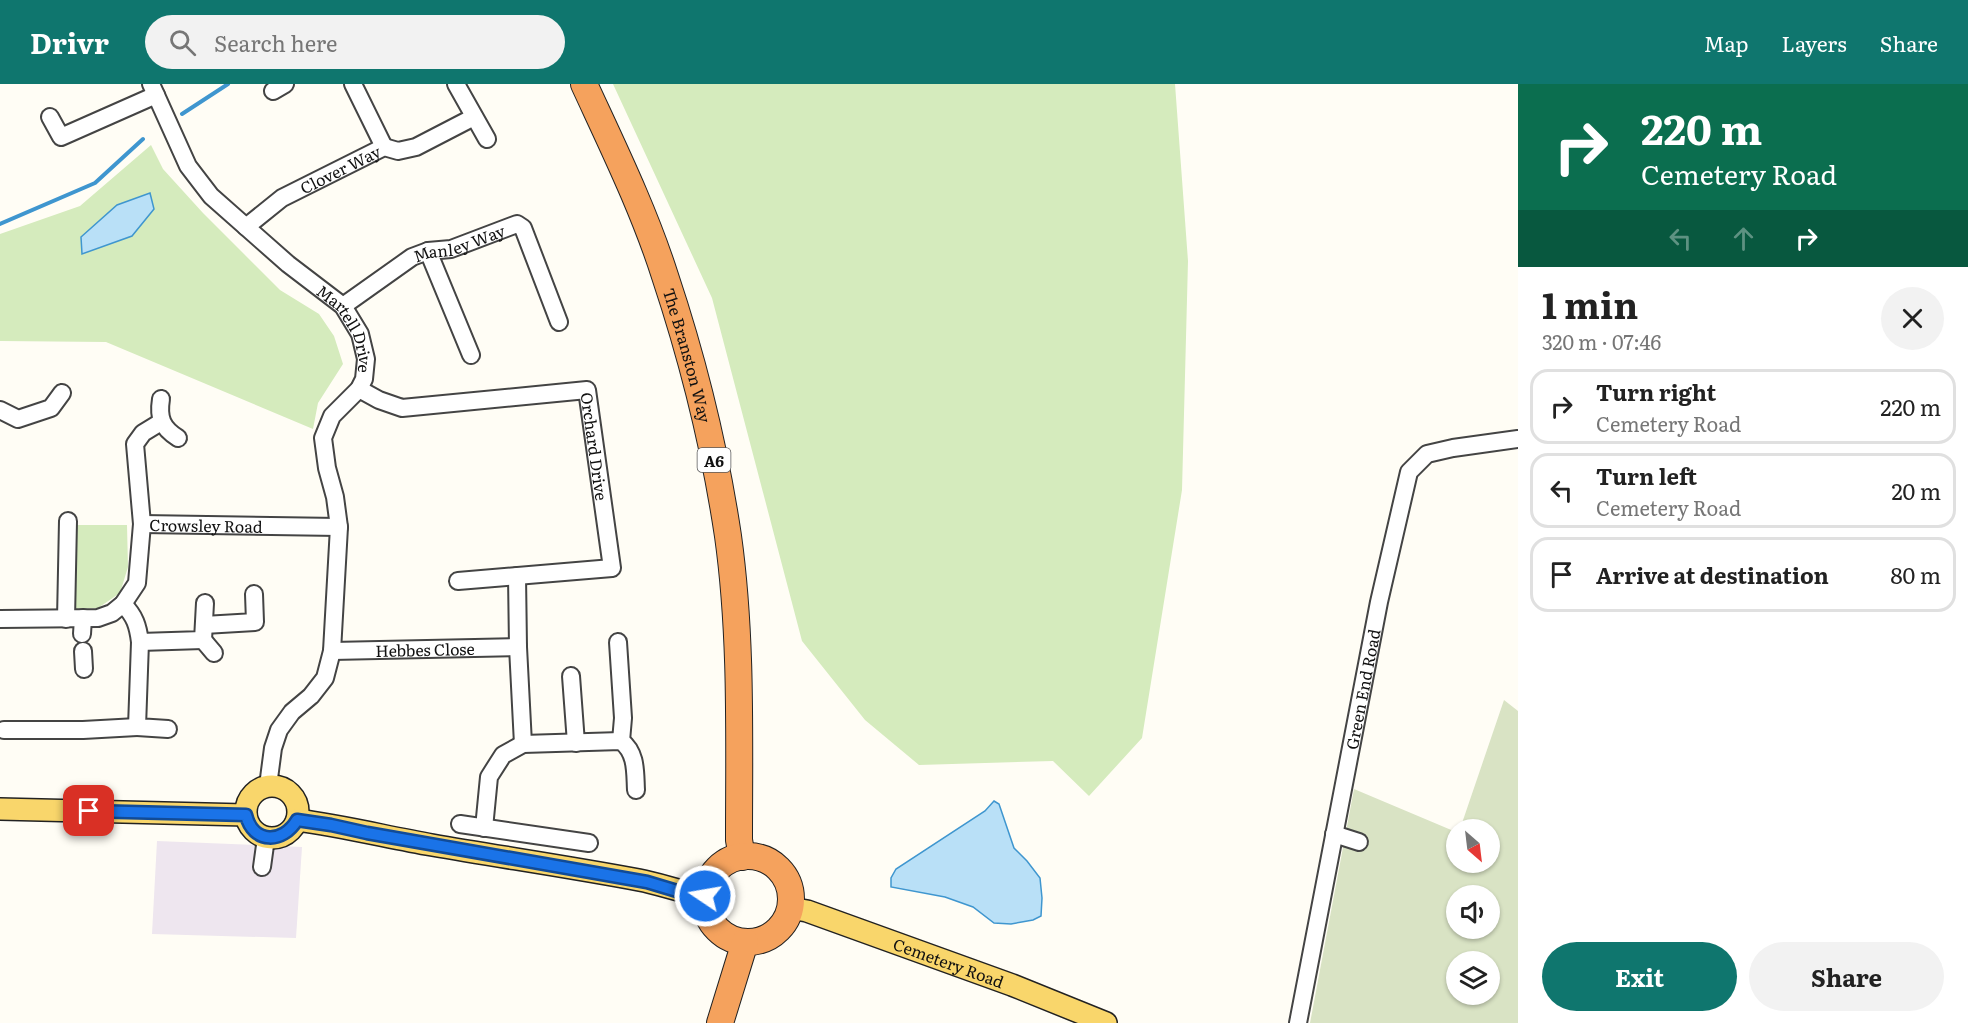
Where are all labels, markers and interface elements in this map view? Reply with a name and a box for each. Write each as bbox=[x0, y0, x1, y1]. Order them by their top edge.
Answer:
search box bbox=[145, 15, 565, 69]
text: Drivr bbox=[30, 21, 109, 63]
icon: search bbox=[166, 26, 199, 59]
text: Search here bbox=[214, 26, 337, 59]
text: Map bbox=[1704, 27, 1749, 58]
text: Layers bbox=[1782, 27, 1847, 58]
text: Share bbox=[1880, 27, 1938, 58]
text: 220 m bbox=[1641, 96, 1762, 158]
icon: right bbox=[1542, 108, 1620, 186]
street label: Clover Way bbox=[295, 138, 385, 199]
text: Cemetery Road bbox=[1641, 153, 1837, 193]
street label: Manley Way bbox=[410, 217, 509, 268]
icon: left bbox=[1664, 222, 1697, 255]
icon: ahead bbox=[1727, 222, 1760, 255]
icon: right bbox=[1790, 222, 1823, 255]
text: 1 min bbox=[1542, 277, 1638, 330]
street label: Martell Drive bbox=[312, 278, 378, 374]
street label: The Branston Way bbox=[658, 285, 718, 426]
button: close bbox=[1881, 287, 1944, 350]
text: 320 m · 07:46 bbox=[1542, 326, 1661, 356]
text: Turn right bbox=[1596, 375, 1716, 408]
icon: right bbox=[1545, 390, 1578, 423]
text: 220 m bbox=[1880, 390, 1941, 423]
street label: Orchard Drive bbox=[575, 391, 614, 502]
text: Cemetery Road bbox=[1596, 408, 1741, 438]
road number: A6 bbox=[698, 448, 730, 472]
text: Turn left bbox=[1596, 459, 1697, 492]
icon: left bbox=[1545, 474, 1578, 507]
text: 20 m bbox=[1891, 474, 1941, 507]
text: Cemetery Road bbox=[1596, 492, 1741, 522]
street label: Crowsley Road bbox=[149, 512, 263, 538]
icon: arrive bbox=[1545, 558, 1578, 591]
text: Arrive at destination bbox=[1596, 558, 1829, 591]
text: 80 m bbox=[1890, 558, 1941, 591]
street label: Green End Road bbox=[1339, 627, 1386, 751]
street label: Hebbes Close bbox=[375, 636, 475, 662]
pin bbox=[63, 785, 114, 836]
icon: arrive bbox=[72, 794, 105, 827]
north arrow bbox=[1446, 819, 1500, 873]
map controls bbox=[1446, 819, 1500, 1005]
position arrow bbox=[673, 864, 737, 928]
button: sound bbox=[1446, 885, 1500, 939]
street label: Cemetery Road bbox=[890, 931, 1008, 993]
button: Exit bbox=[1542, 942, 1737, 1011]
button: Share bbox=[1749, 942, 1944, 1011]
button: layers bbox=[1446, 951, 1500, 1005]

